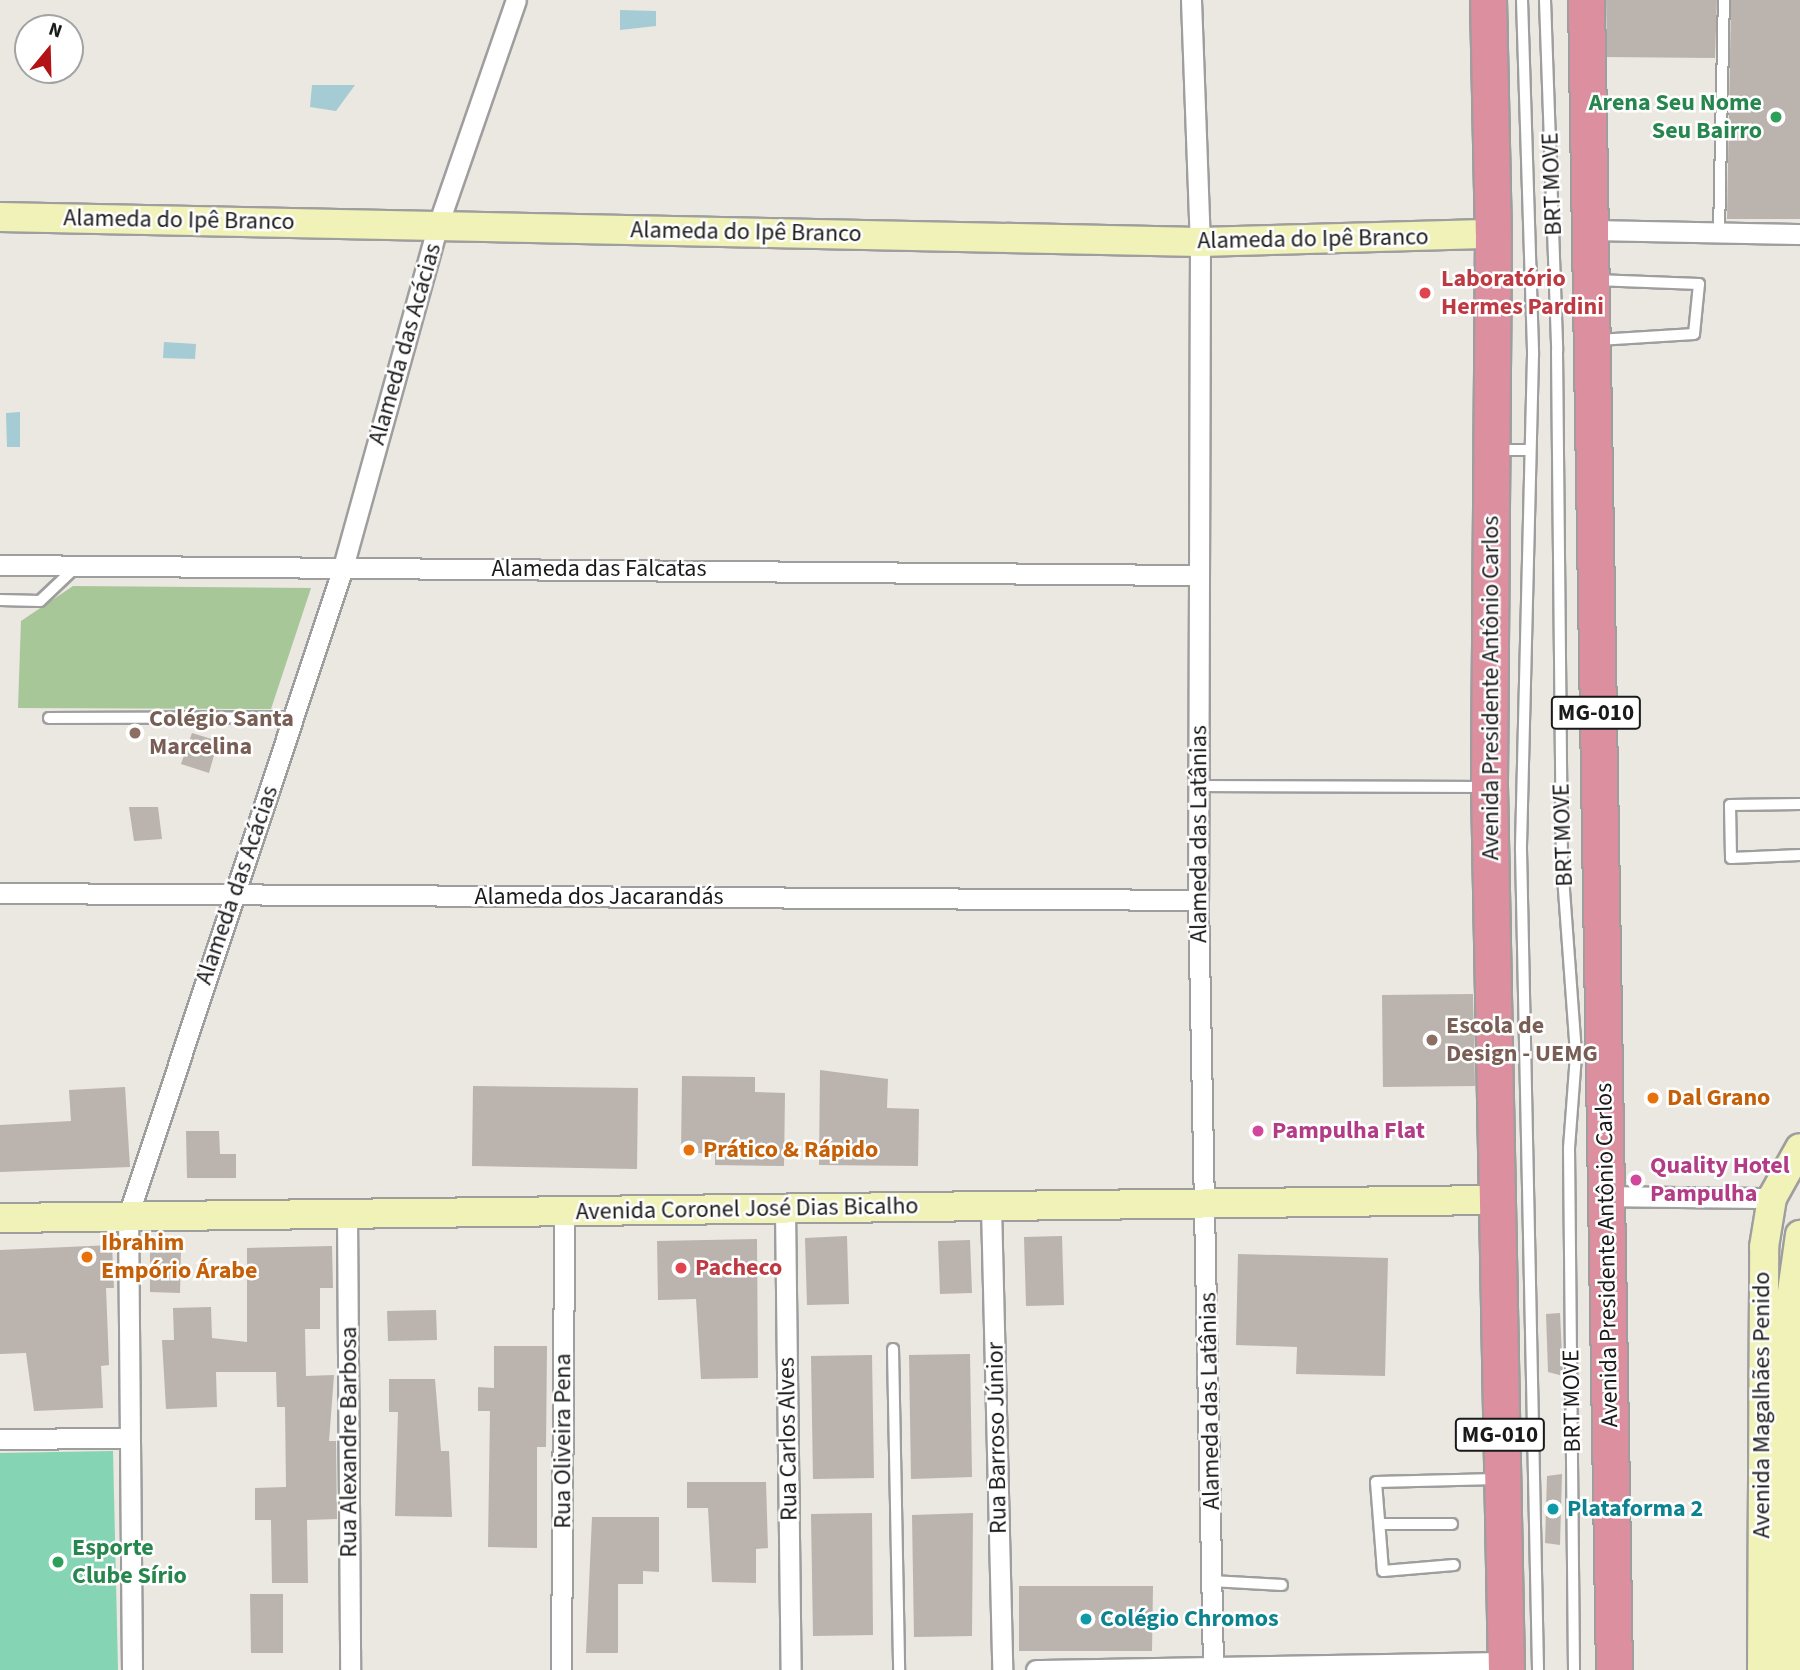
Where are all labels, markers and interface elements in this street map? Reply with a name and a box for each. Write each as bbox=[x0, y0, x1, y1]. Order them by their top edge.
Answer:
north arrow bbox=[14, 14, 84, 84]
text: N bbox=[45, 16, 66, 45]
place label: Arena Seu Nome Seu Bairro bbox=[1589, 89, 1762, 145]
marker: Arena Seu Nome Seu Bairro bbox=[1768, 109, 1784, 125]
street label: BRT MOVE bbox=[1536, 132, 1568, 236]
street label: Alameda do Ipê Branco bbox=[63, 204, 295, 236]
street label: Alameda do Ipê Branco bbox=[630, 216, 862, 248]
street label: Alameda do Ipê Branco bbox=[1197, 223, 1429, 255]
street label: Alameda das Acácias bbox=[362, 240, 448, 448]
place label: Laboratório Hermes Pardini bbox=[1441, 265, 1604, 321]
marker: Laboratório Hermes Pardini bbox=[1415, 283, 1435, 303]
street label: Avenida Presidente Antônio Carlos bbox=[1477, 516, 1505, 860]
street label: Alameda das Falcatas bbox=[491, 555, 707, 583]
road number: MG-010 bbox=[1550, 694, 1642, 733]
place label: Colégio Santa Marcelina bbox=[149, 705, 294, 761]
marker: Colégio Santa Marcelina bbox=[127, 725, 143, 741]
street label: Alameda das Latânias bbox=[1185, 725, 1213, 943]
street label: Alameda das Acácias bbox=[189, 782, 285, 988]
street label: BRT MOVE bbox=[1547, 783, 1579, 887]
street label: Alameda dos Jacarandás bbox=[474, 883, 724, 911]
place label: Escola de Design - UEMG bbox=[1446, 1012, 1598, 1068]
marker: Escola de Design - UEMG bbox=[1424, 1032, 1440, 1048]
street label: Avenida Presidente Antônio Carlos bbox=[1590, 1082, 1624, 1428]
place label: Dal Grano bbox=[1667, 1084, 1770, 1112]
marker: Dal Grano bbox=[1645, 1090, 1661, 1106]
place label: Pampulha Flat bbox=[1272, 1117, 1425, 1145]
marker: Pampulha Flat bbox=[1250, 1123, 1266, 1139]
place label: Prático & Rápido bbox=[703, 1136, 878, 1164]
marker: Prático & Rápido bbox=[681, 1142, 697, 1158]
place label: Quality Hotel Pampulha bbox=[1650, 1152, 1790, 1208]
marker: Quality Hotel Pampulha bbox=[1628, 1172, 1644, 1188]
street label: Avenida Coronel José Dias Bicalho bbox=[575, 1192, 919, 1226]
place label: Ibrahim Empório Árabe bbox=[101, 1229, 258, 1285]
marker: Ibrahim Empório Árabe bbox=[79, 1249, 95, 1265]
place label: Pacheco bbox=[695, 1254, 782, 1282]
marker: Pacheco bbox=[673, 1260, 689, 1276]
street label: Avenida Magalhães Penido bbox=[1748, 1272, 1776, 1538]
street label: Alameda das Latânias bbox=[1194, 1292, 1226, 1510]
street label: Rua Alexandre Barbosa bbox=[335, 1326, 363, 1558]
street label: Rua Barroso Júnior bbox=[981, 1342, 1013, 1534]
street label: BRT MOVE bbox=[1557, 1349, 1587, 1453]
street label: Rua Oliveira Pena bbox=[549, 1353, 577, 1529]
street label: Rua Carlos Alves bbox=[772, 1357, 804, 1521]
road number: MG-010 bbox=[1454, 1416, 1546, 1454]
place label: Plataforma 2 bbox=[1567, 1495, 1703, 1523]
marker: Plataforma 2 bbox=[1545, 1501, 1561, 1517]
place label: Esporte Clube Sírio bbox=[72, 1534, 187, 1590]
marker: Esporte Clube Sírio bbox=[50, 1554, 66, 1570]
place label: Colégio Chromos bbox=[1100, 1605, 1279, 1633]
marker: Colégio Chromos bbox=[1078, 1611, 1094, 1627]

